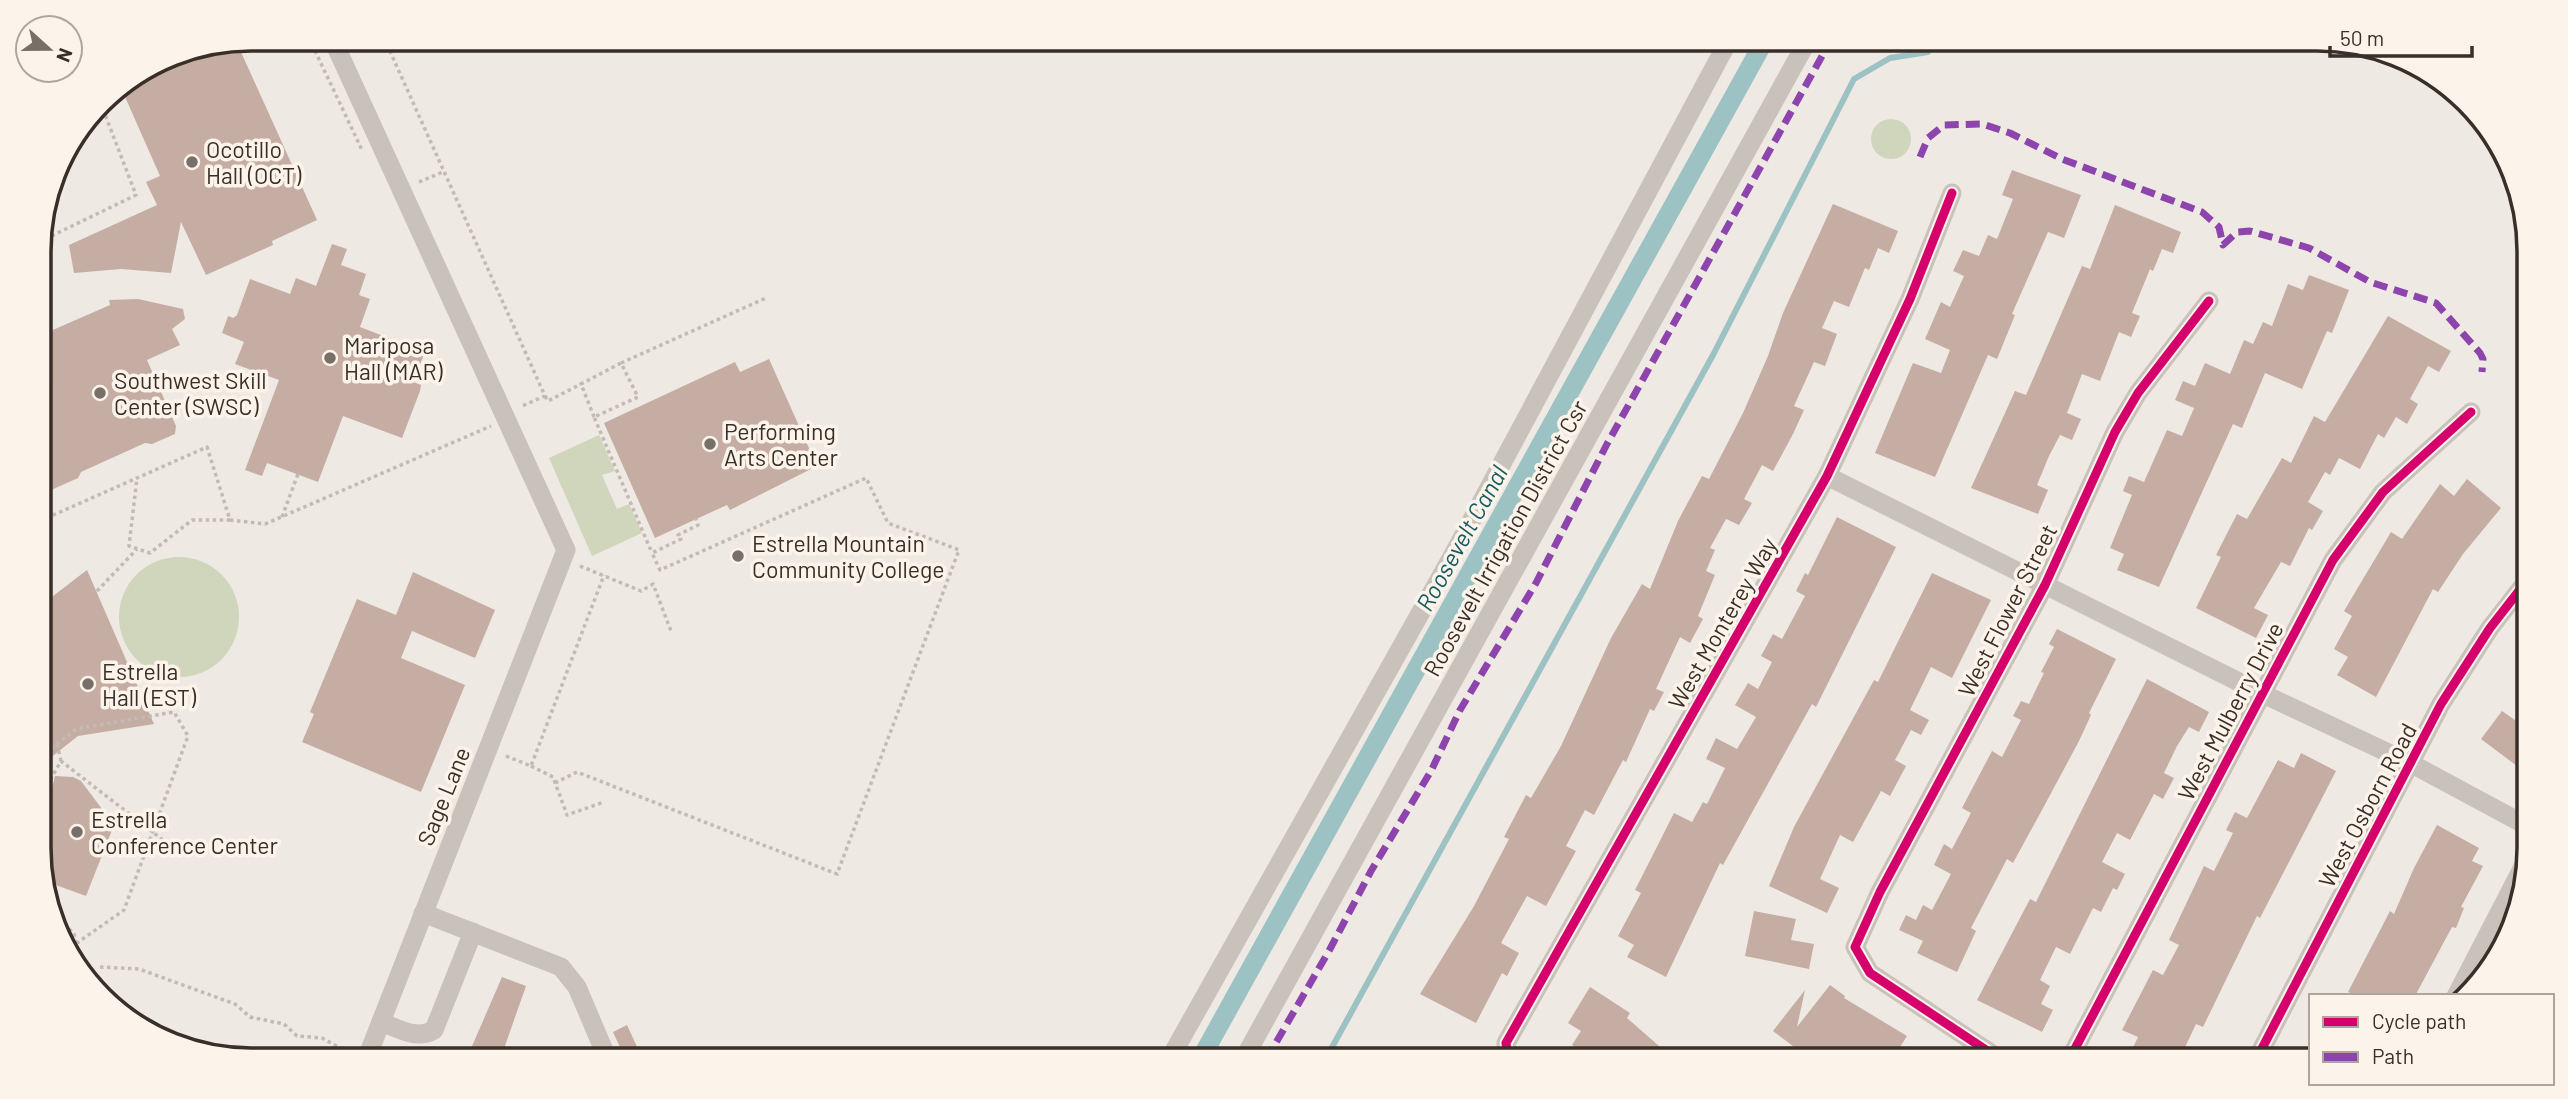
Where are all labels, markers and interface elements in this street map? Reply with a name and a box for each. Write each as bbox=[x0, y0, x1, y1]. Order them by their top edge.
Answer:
north arrow bbox=[14, 14, 84, 84]
scale bar bbox=[2330, 14, 2472, 58]
text: 50 m bbox=[2340, 25, 2384, 50]
text: N bbox=[52, 45, 78, 65]
place label: Ocotillo Hall (OCT) bbox=[206, 135, 302, 189]
marker: Ocotillo Hall (OCT) bbox=[184, 154, 200, 170]
place label: Mariposa Hall (MAR) bbox=[344, 331, 443, 385]
marker: Mariposa Hall (MAR) bbox=[322, 350, 338, 366]
place label: Southwest Skill Center (SWSC) bbox=[114, 366, 267, 420]
marker: Southwest Skill Center (SWSC) bbox=[92, 385, 108, 401]
street label: Roosevelt Irrigation District Csr bbox=[1417, 394, 1593, 681]
place label: Performing Arts Center bbox=[724, 417, 839, 471]
marker: Performing Arts Center bbox=[702, 436, 718, 452]
water label: Roosevelt Canal bbox=[1409, 460, 1513, 616]
street label: West Flower Street bbox=[1951, 519, 2063, 701]
place label: Estrella Mountain Community College bbox=[752, 529, 945, 583]
street label: West Monterey Way bbox=[1661, 532, 1783, 714]
marker: Estrella Mountain Community College bbox=[730, 548, 746, 564]
street label: West Mulberry Drive bbox=[2171, 617, 2289, 805]
place label: Estrella Hall (EST) bbox=[102, 657, 197, 711]
marker: Estrella Hall (EST) bbox=[80, 676, 96, 692]
street label: West Osborn Road bbox=[2312, 718, 2422, 892]
street label: Sage Lane bbox=[411, 743, 475, 849]
place label: Estrella Conference Center bbox=[91, 805, 279, 859]
marker: Estrella Conference Center bbox=[69, 824, 85, 840]
legend bbox=[2309, 994, 2554, 1085]
text: Cycle path bbox=[2372, 1008, 2466, 1033]
text: Path bbox=[2372, 1043, 2414, 1068]

